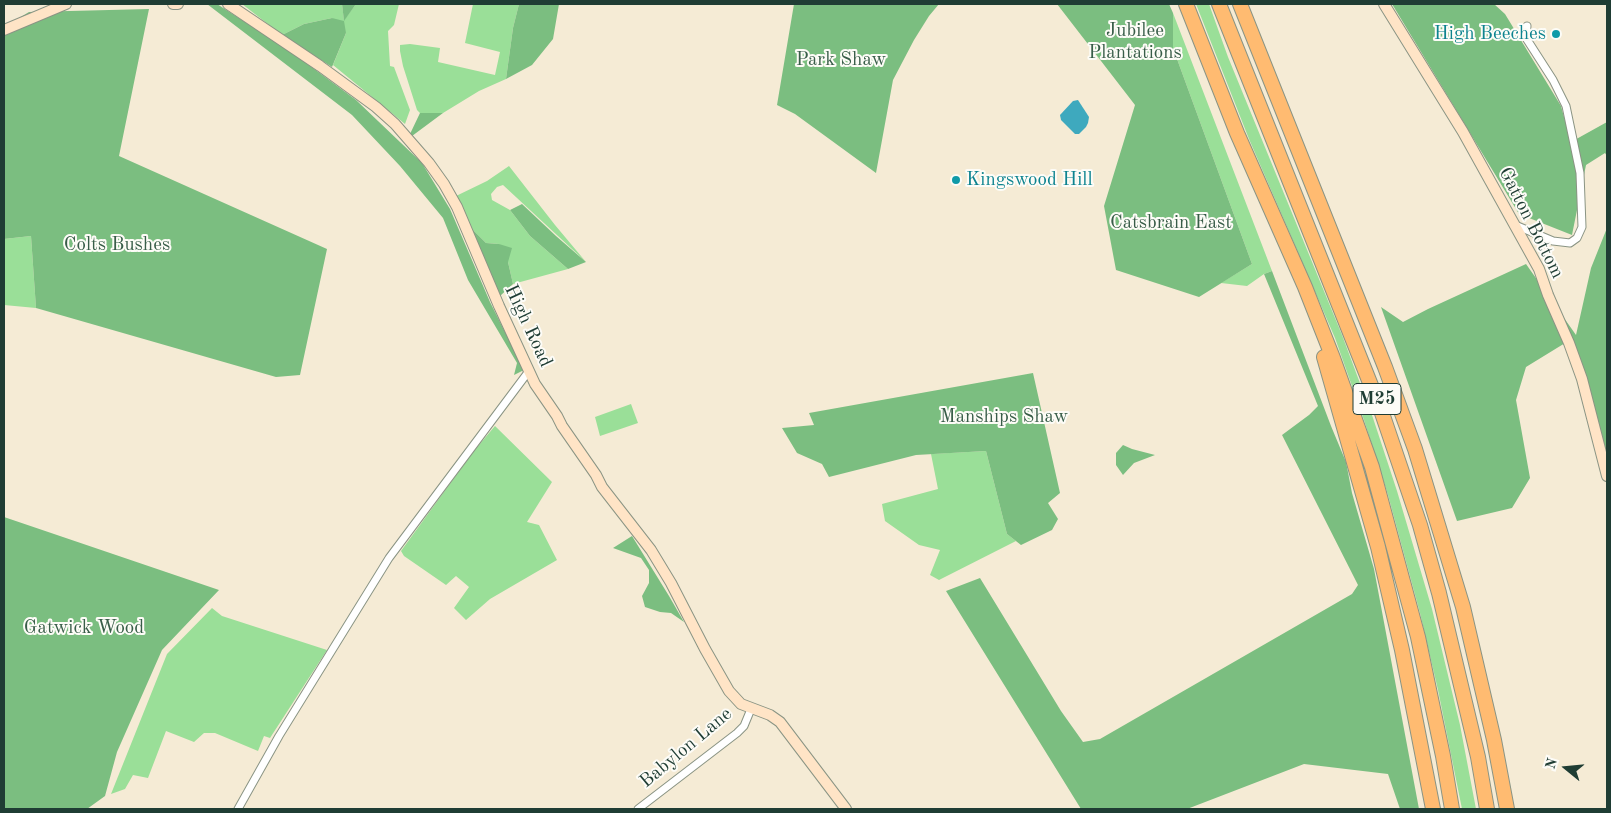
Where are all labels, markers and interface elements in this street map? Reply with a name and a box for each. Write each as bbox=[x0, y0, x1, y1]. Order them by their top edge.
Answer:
park label: Jubilee Plantations bbox=[1088, 20, 1182, 64]
place label: High Beeches bbox=[1434, 23, 1546, 45]
marker: High Beeches bbox=[1550, 28, 1562, 40]
park label: Park Shaw bbox=[796, 49, 886, 71]
street label: Gatton Bottom bbox=[1493, 164, 1569, 282]
place label: Kingswood Hill bbox=[966, 169, 1093, 191]
marker: Kingswood Hill bbox=[950, 174, 962, 186]
park label: Catsbrain East bbox=[1110, 212, 1232, 234]
park label: Colts Bushes bbox=[64, 234, 170, 256]
street label: High Road bbox=[499, 281, 557, 371]
road number: M25 bbox=[1353, 384, 1401, 414]
park label: Manships Shaw bbox=[940, 406, 1068, 428]
park label: Gatwick Wood bbox=[24, 617, 144, 639]
street label: Babylon Lane bbox=[635, 703, 737, 793]
north arrow bbox=[1541, 743, 1591, 793]
text: N bbox=[1543, 756, 1560, 771]

